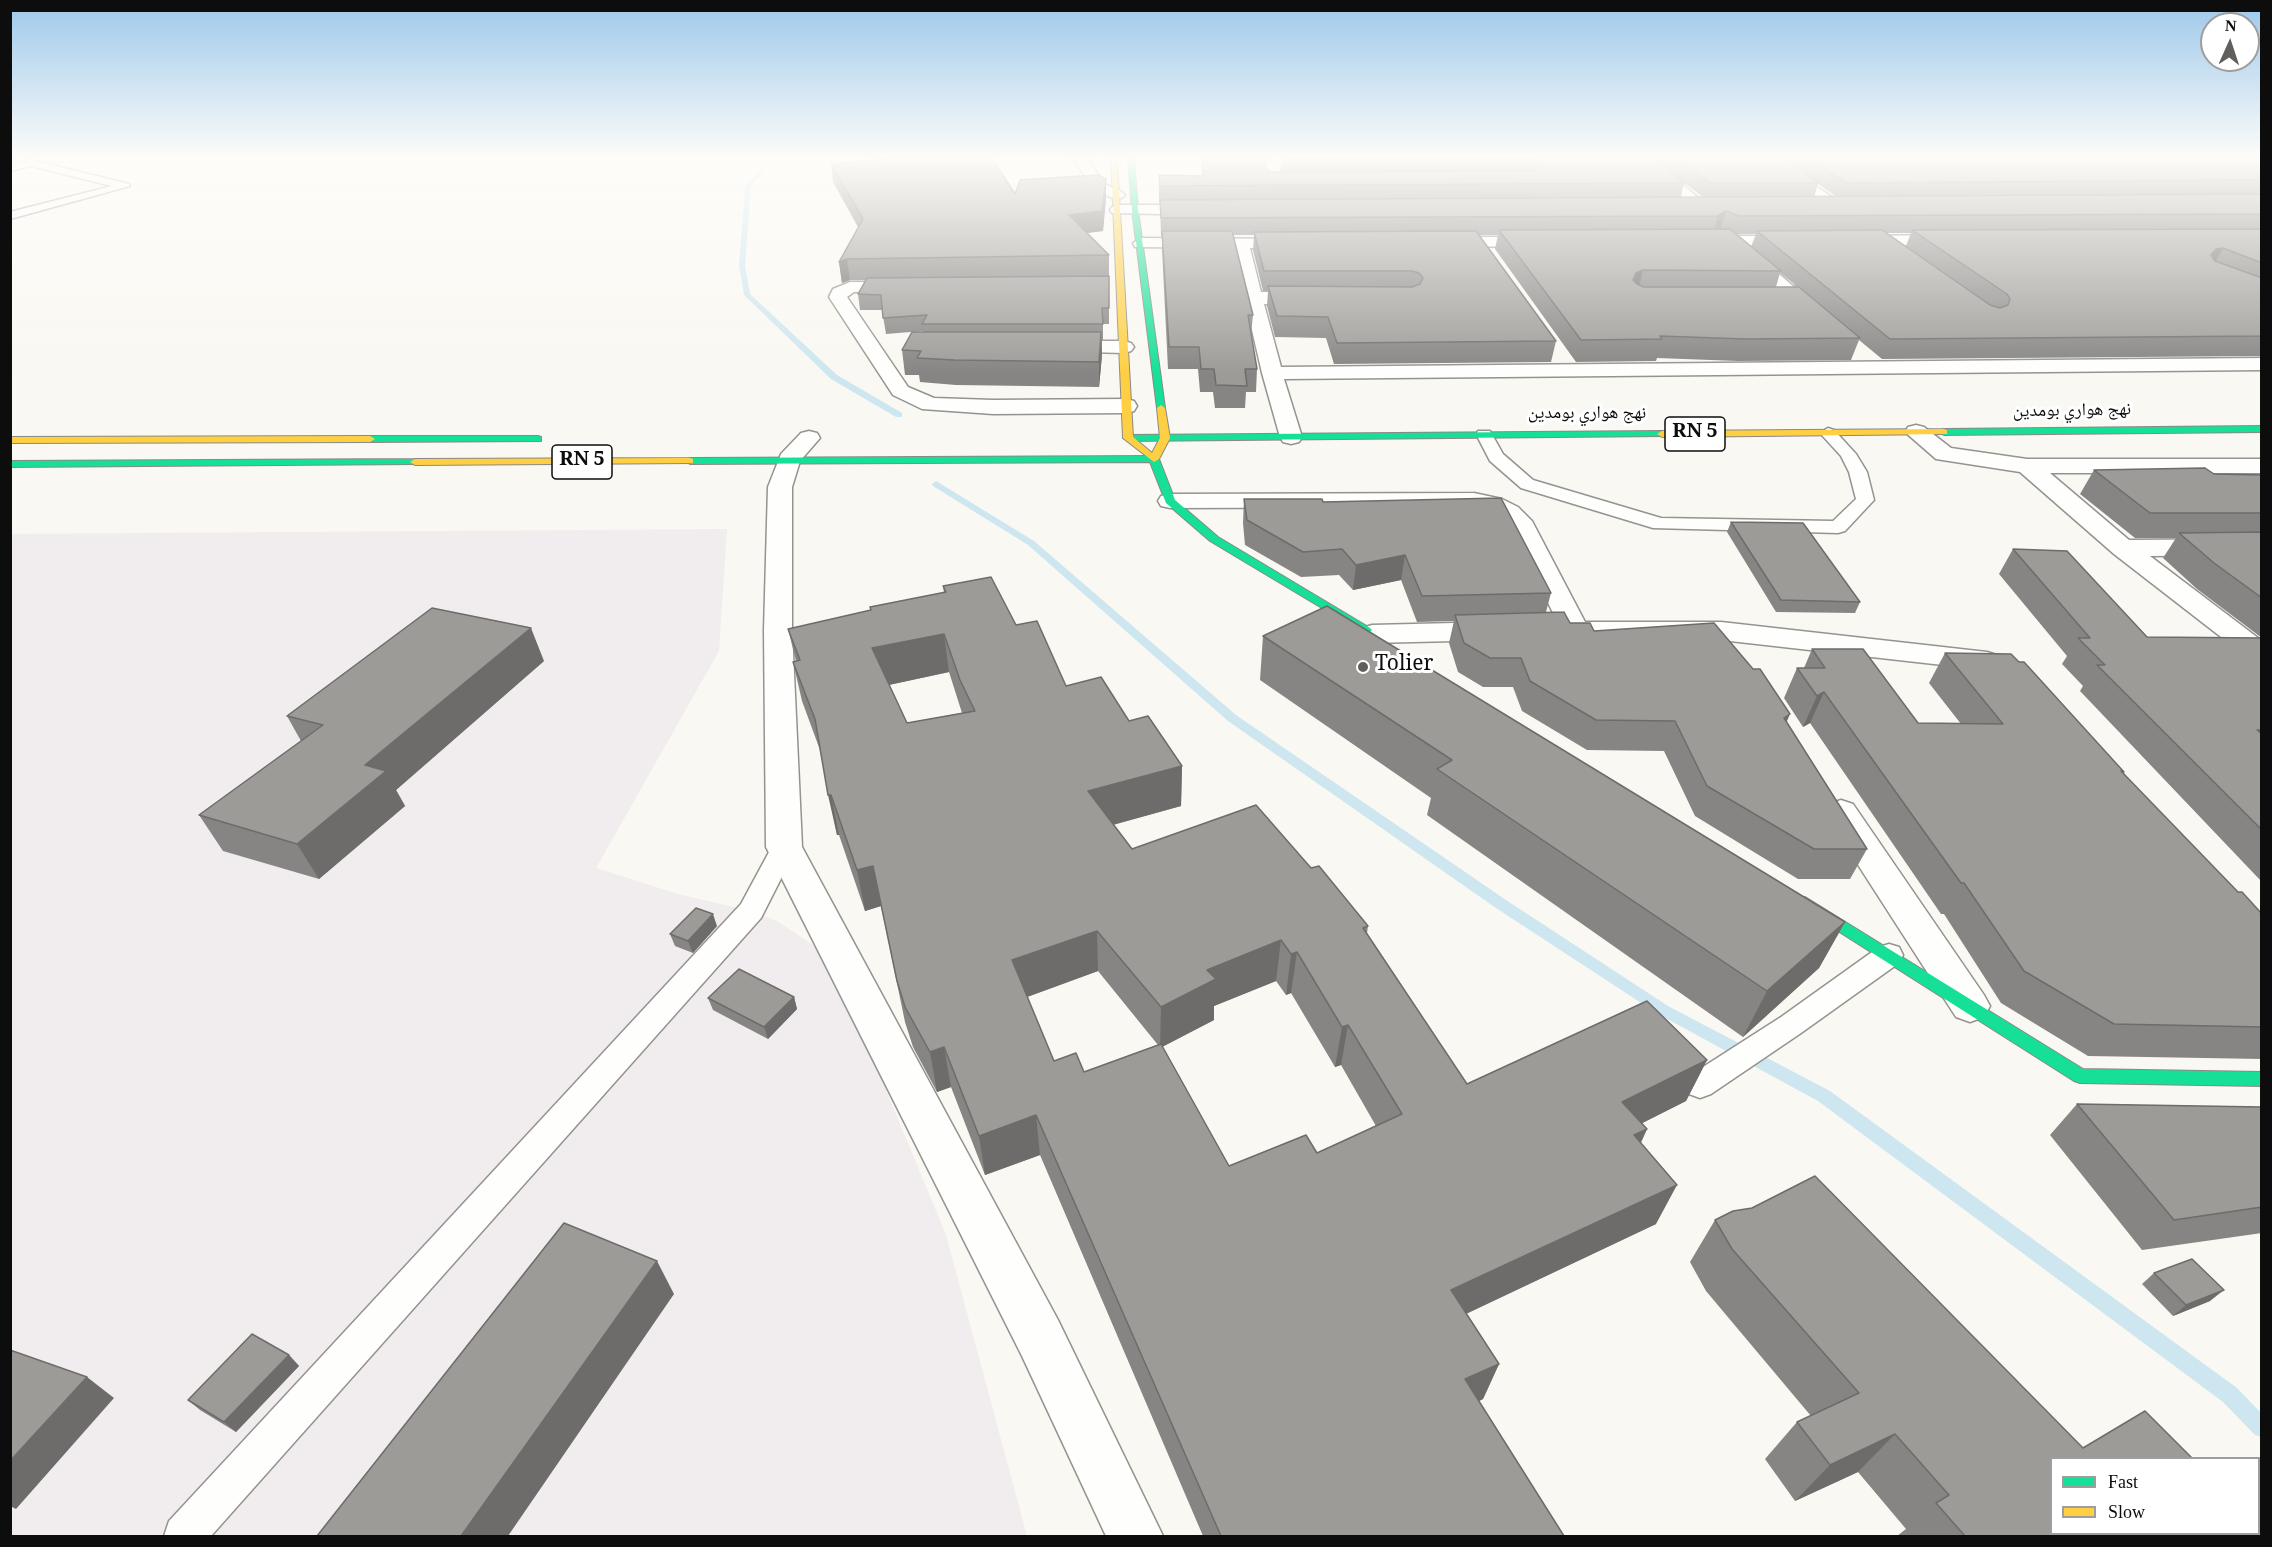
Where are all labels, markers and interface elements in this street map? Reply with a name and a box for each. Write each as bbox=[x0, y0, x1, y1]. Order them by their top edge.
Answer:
north arrow bbox=[2200, 12, 2260, 72]
text: N bbox=[2225, 17, 2237, 34]
street label: نهج هواري بومدين bbox=[2013, 401, 2131, 425]
street label: نهج هواري بومدين bbox=[1528, 405, 1646, 427]
road number: RN 5 bbox=[1665, 417, 1725, 451]
road number: RN 5 bbox=[552, 445, 612, 479]
place label: Tolier bbox=[1375, 654, 1433, 680]
marker: Tolier bbox=[1356, 660, 1370, 674]
legend bbox=[2050, 1457, 2260, 1535]
text: Fast bbox=[2108, 1472, 2138, 1492]
text: Slow bbox=[2108, 1502, 2145, 1522]

